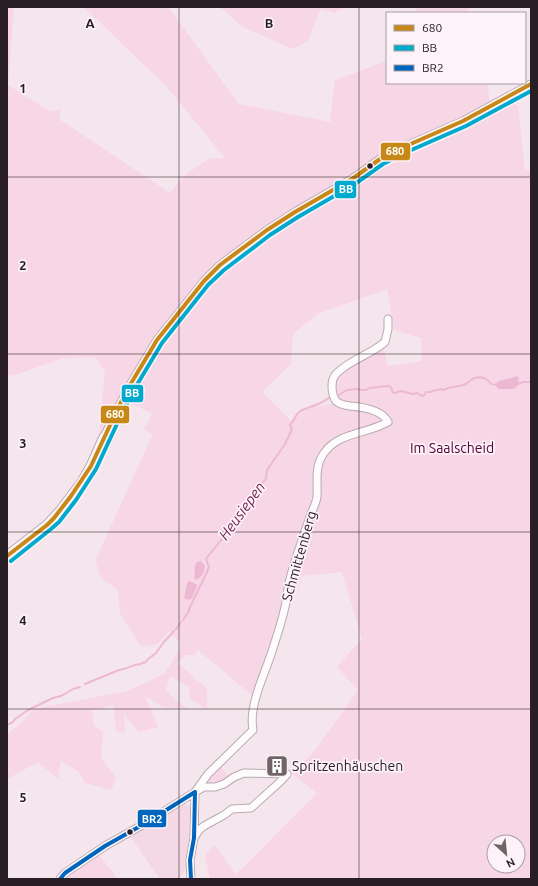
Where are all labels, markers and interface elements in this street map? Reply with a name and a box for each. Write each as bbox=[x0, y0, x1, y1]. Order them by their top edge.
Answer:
legend bbox=[386, 12, 526, 84]
text: A bbox=[85, 16, 95, 30]
text: B bbox=[265, 16, 274, 30]
text: 680 bbox=[422, 21, 443, 34]
text: BB bbox=[422, 41, 437, 54]
text: BR2 bbox=[422, 61, 444, 74]
text: 1 bbox=[19, 81, 27, 95]
line badge: 680 bbox=[380, 142, 411, 161]
text: 680 bbox=[386, 145, 404, 157]
unlabelled marker bbox=[365, 161, 375, 171]
line badge: BB bbox=[334, 180, 357, 199]
text: BB bbox=[339, 183, 353, 195]
text: 2 bbox=[19, 258, 27, 272]
line badge: BB bbox=[121, 384, 144, 403]
text: BB bbox=[125, 387, 139, 399]
line badge: 680 bbox=[100, 405, 130, 424]
text: 680 bbox=[106, 408, 124, 420]
text: 3 bbox=[19, 436, 27, 450]
park label: Im Saalscheid bbox=[410, 440, 494, 456]
water label: Heusiepen bbox=[215, 478, 268, 543]
street label: Schmittenberg bbox=[278, 509, 320, 603]
text: 4 bbox=[19, 613, 27, 627]
building icon: Spritzenhäuschen bbox=[264, 753, 290, 779]
place label: Spritzenhäuschen bbox=[292, 758, 403, 774]
text: 5 bbox=[19, 790, 27, 804]
line badge: BR2 bbox=[137, 809, 167, 828]
text: BR2 bbox=[142, 813, 162, 825]
unlabelled marker bbox=[125, 827, 135, 837]
north arrow bbox=[486, 834, 526, 874]
text: N bbox=[504, 856, 517, 870]

